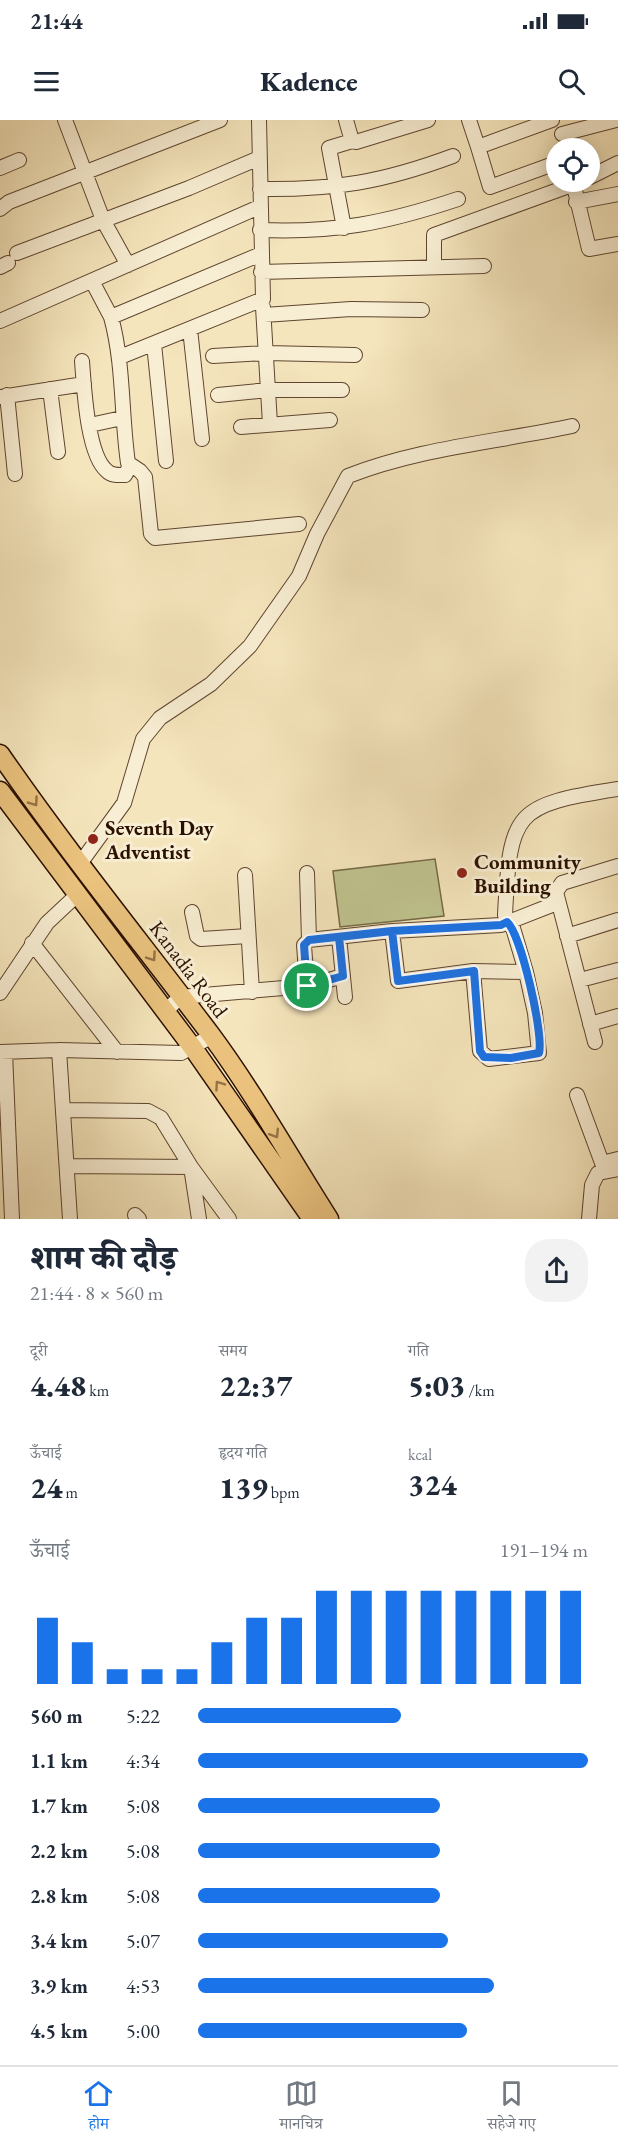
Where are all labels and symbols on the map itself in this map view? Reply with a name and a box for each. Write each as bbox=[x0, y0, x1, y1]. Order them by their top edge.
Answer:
one-way arrow bbox=[26, 796, 37, 807]
place label: Seventh Day Adventist bbox=[104, 814, 215, 865]
marker: Seventh Day Adventist bbox=[86, 832, 100, 846]
place label: Community Building bbox=[474, 848, 582, 899]
marker: Community Building bbox=[455, 866, 469, 880]
street label: Kanadia Road bbox=[144, 915, 234, 1023]
one-way arrow bbox=[145, 950, 156, 961]
pin bbox=[281, 960, 332, 1011]
one-way arrow bbox=[215, 1080, 226, 1091]
one-way arrow bbox=[268, 1128, 280, 1138]

